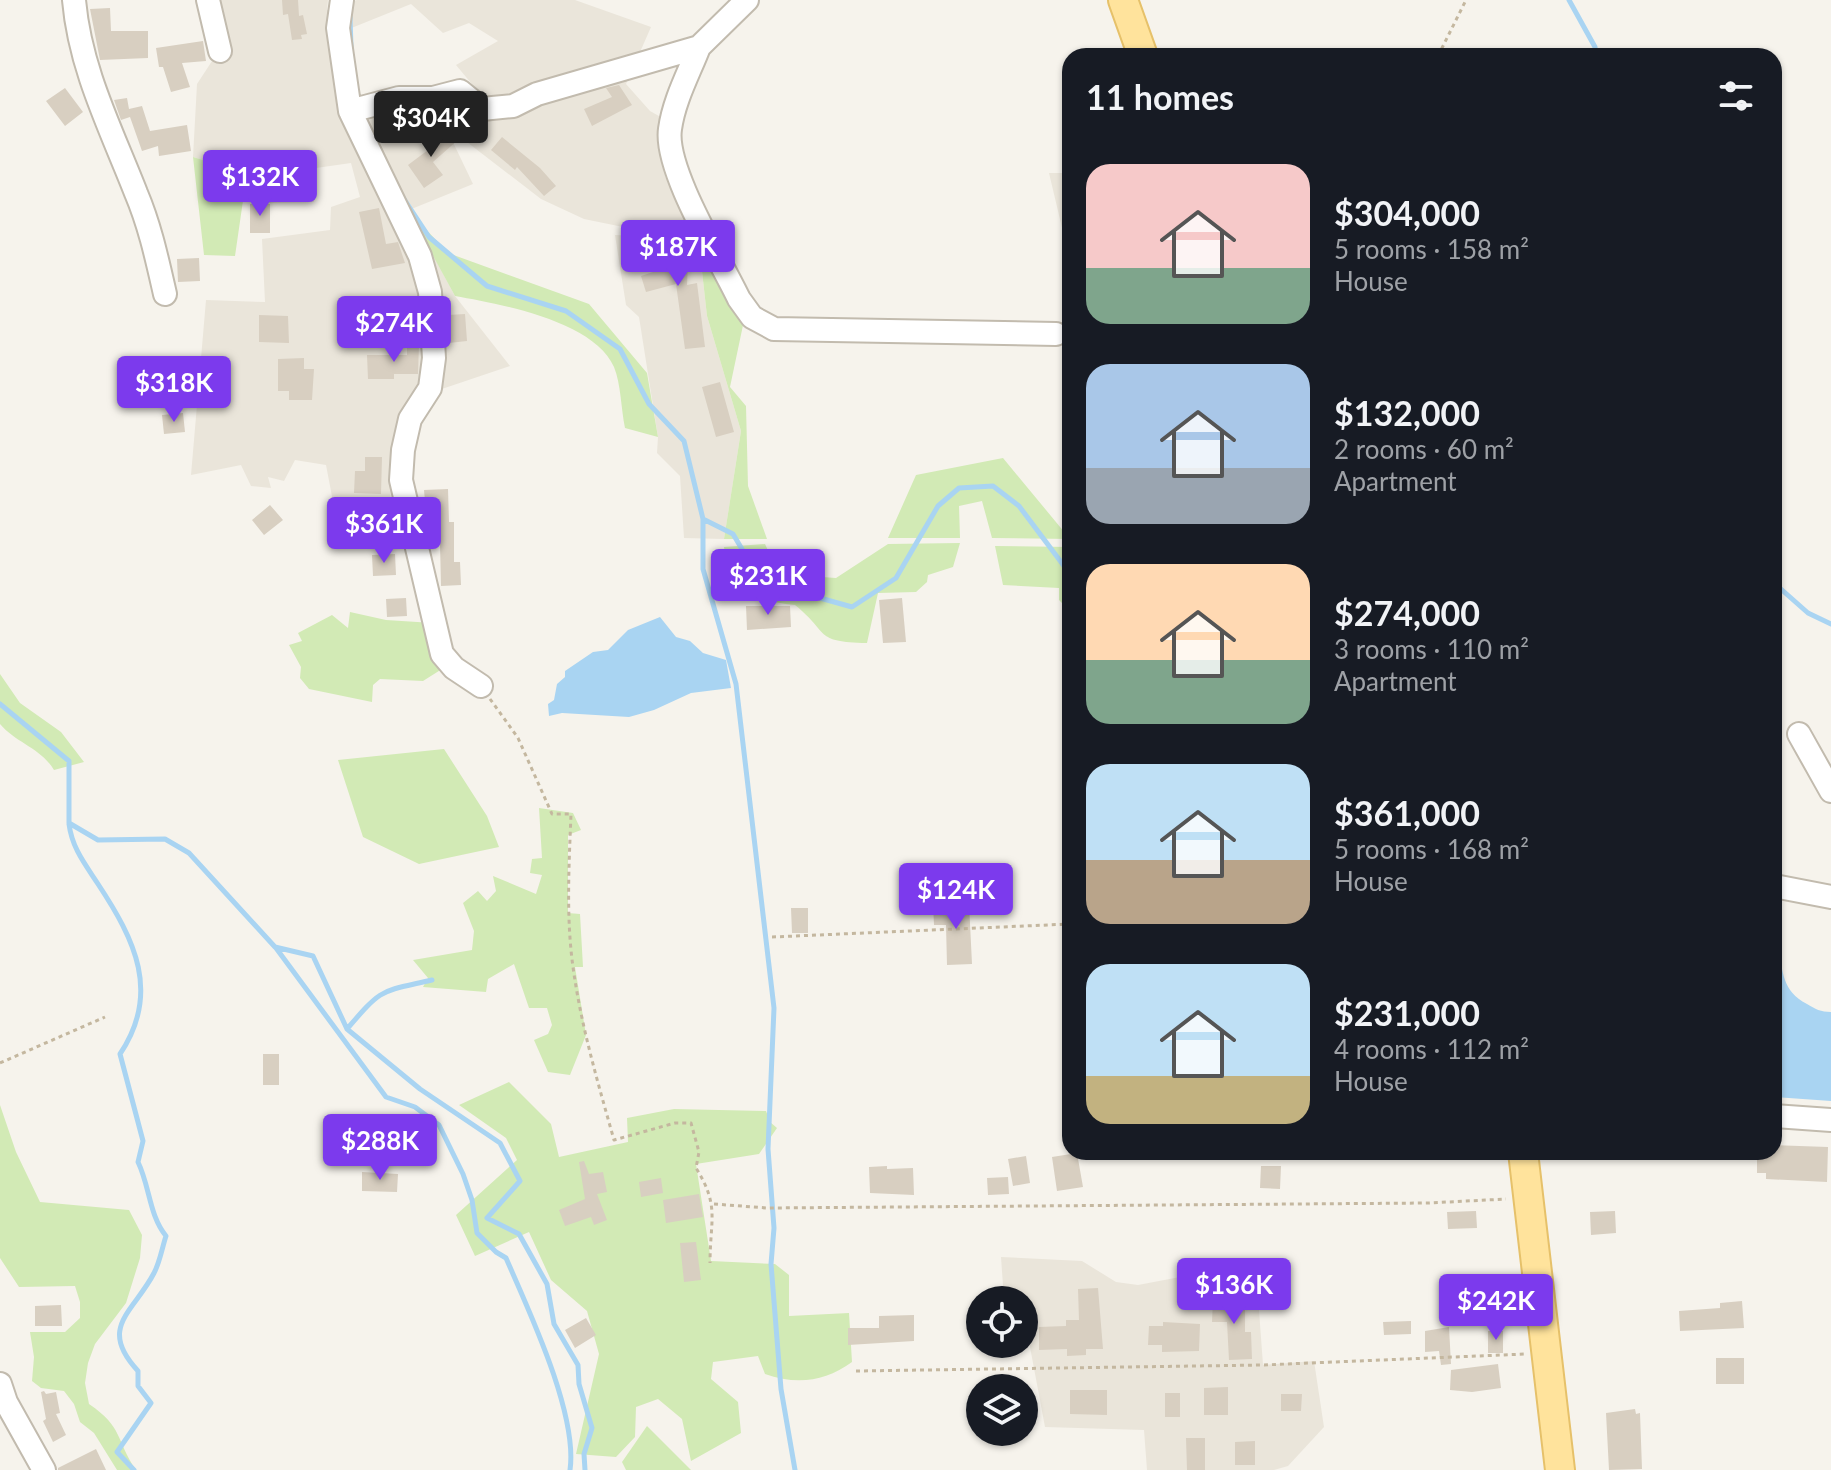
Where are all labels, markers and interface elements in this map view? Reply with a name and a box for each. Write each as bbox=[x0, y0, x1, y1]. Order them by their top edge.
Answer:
icon: filters bbox=[1714, 74, 1758, 118]
text: 11 homes bbox=[1086, 76, 1234, 117]
pin: $304K bbox=[375, 91, 487, 159]
text: $304K bbox=[392, 101, 470, 133]
pin: $132K bbox=[204, 150, 316, 218]
text: $132K bbox=[221, 160, 299, 192]
text: $304,000 bbox=[1334, 192, 1480, 233]
icon: home bbox=[1150, 196, 1246, 292]
pin: $187K bbox=[622, 220, 734, 288]
text: $187K bbox=[639, 230, 717, 262]
text: 5 rooms · 158 m² bbox=[1334, 233, 1529, 265]
text: House bbox=[1334, 265, 1408, 297]
pin: $274K bbox=[338, 296, 450, 364]
text: $274K bbox=[355, 306, 433, 338]
pin: $318K bbox=[118, 356, 230, 424]
text: $318K bbox=[135, 366, 213, 398]
text: $132,000 bbox=[1334, 392, 1480, 433]
icon: home bbox=[1150, 396, 1246, 492]
text: 2 rooms · 60 m² bbox=[1334, 433, 1514, 465]
text: Apartment bbox=[1334, 465, 1457, 497]
pin: $361K bbox=[328, 497, 440, 565]
text: $361K bbox=[345, 507, 423, 539]
pin: $231K bbox=[712, 549, 824, 617]
text: $231K bbox=[729, 559, 807, 591]
text: $274,000 bbox=[1334, 592, 1480, 633]
icon: home bbox=[1150, 596, 1246, 692]
text: 3 rooms · 110 m² bbox=[1334, 633, 1529, 665]
text: Apartment bbox=[1334, 665, 1457, 697]
text: $361,000 bbox=[1334, 792, 1480, 833]
icon: home bbox=[1150, 796, 1246, 892]
text: 5 rooms · 168 m² bbox=[1334, 833, 1529, 865]
pin: $124K bbox=[900, 863, 1012, 931]
text: House bbox=[1334, 865, 1408, 897]
text: $124K bbox=[917, 873, 995, 905]
text: $231,000 bbox=[1334, 992, 1480, 1033]
icon: home bbox=[1150, 996, 1246, 1092]
text: 4 rooms · 112 m² bbox=[1334, 1033, 1529, 1065]
text: House bbox=[1334, 1065, 1408, 1097]
pin: $288K bbox=[324, 1114, 436, 1182]
text: $288K bbox=[341, 1124, 419, 1156]
pin: $136K bbox=[1178, 1258, 1290, 1326]
text: $136K bbox=[1195, 1268, 1273, 1300]
pin: $242K bbox=[1440, 1274, 1552, 1342]
text: $242K bbox=[1457, 1284, 1535, 1316]
map controls bbox=[966, 1286, 1038, 1446]
button: locate bbox=[966, 1286, 1038, 1358]
button: layers bbox=[966, 1374, 1038, 1446]

